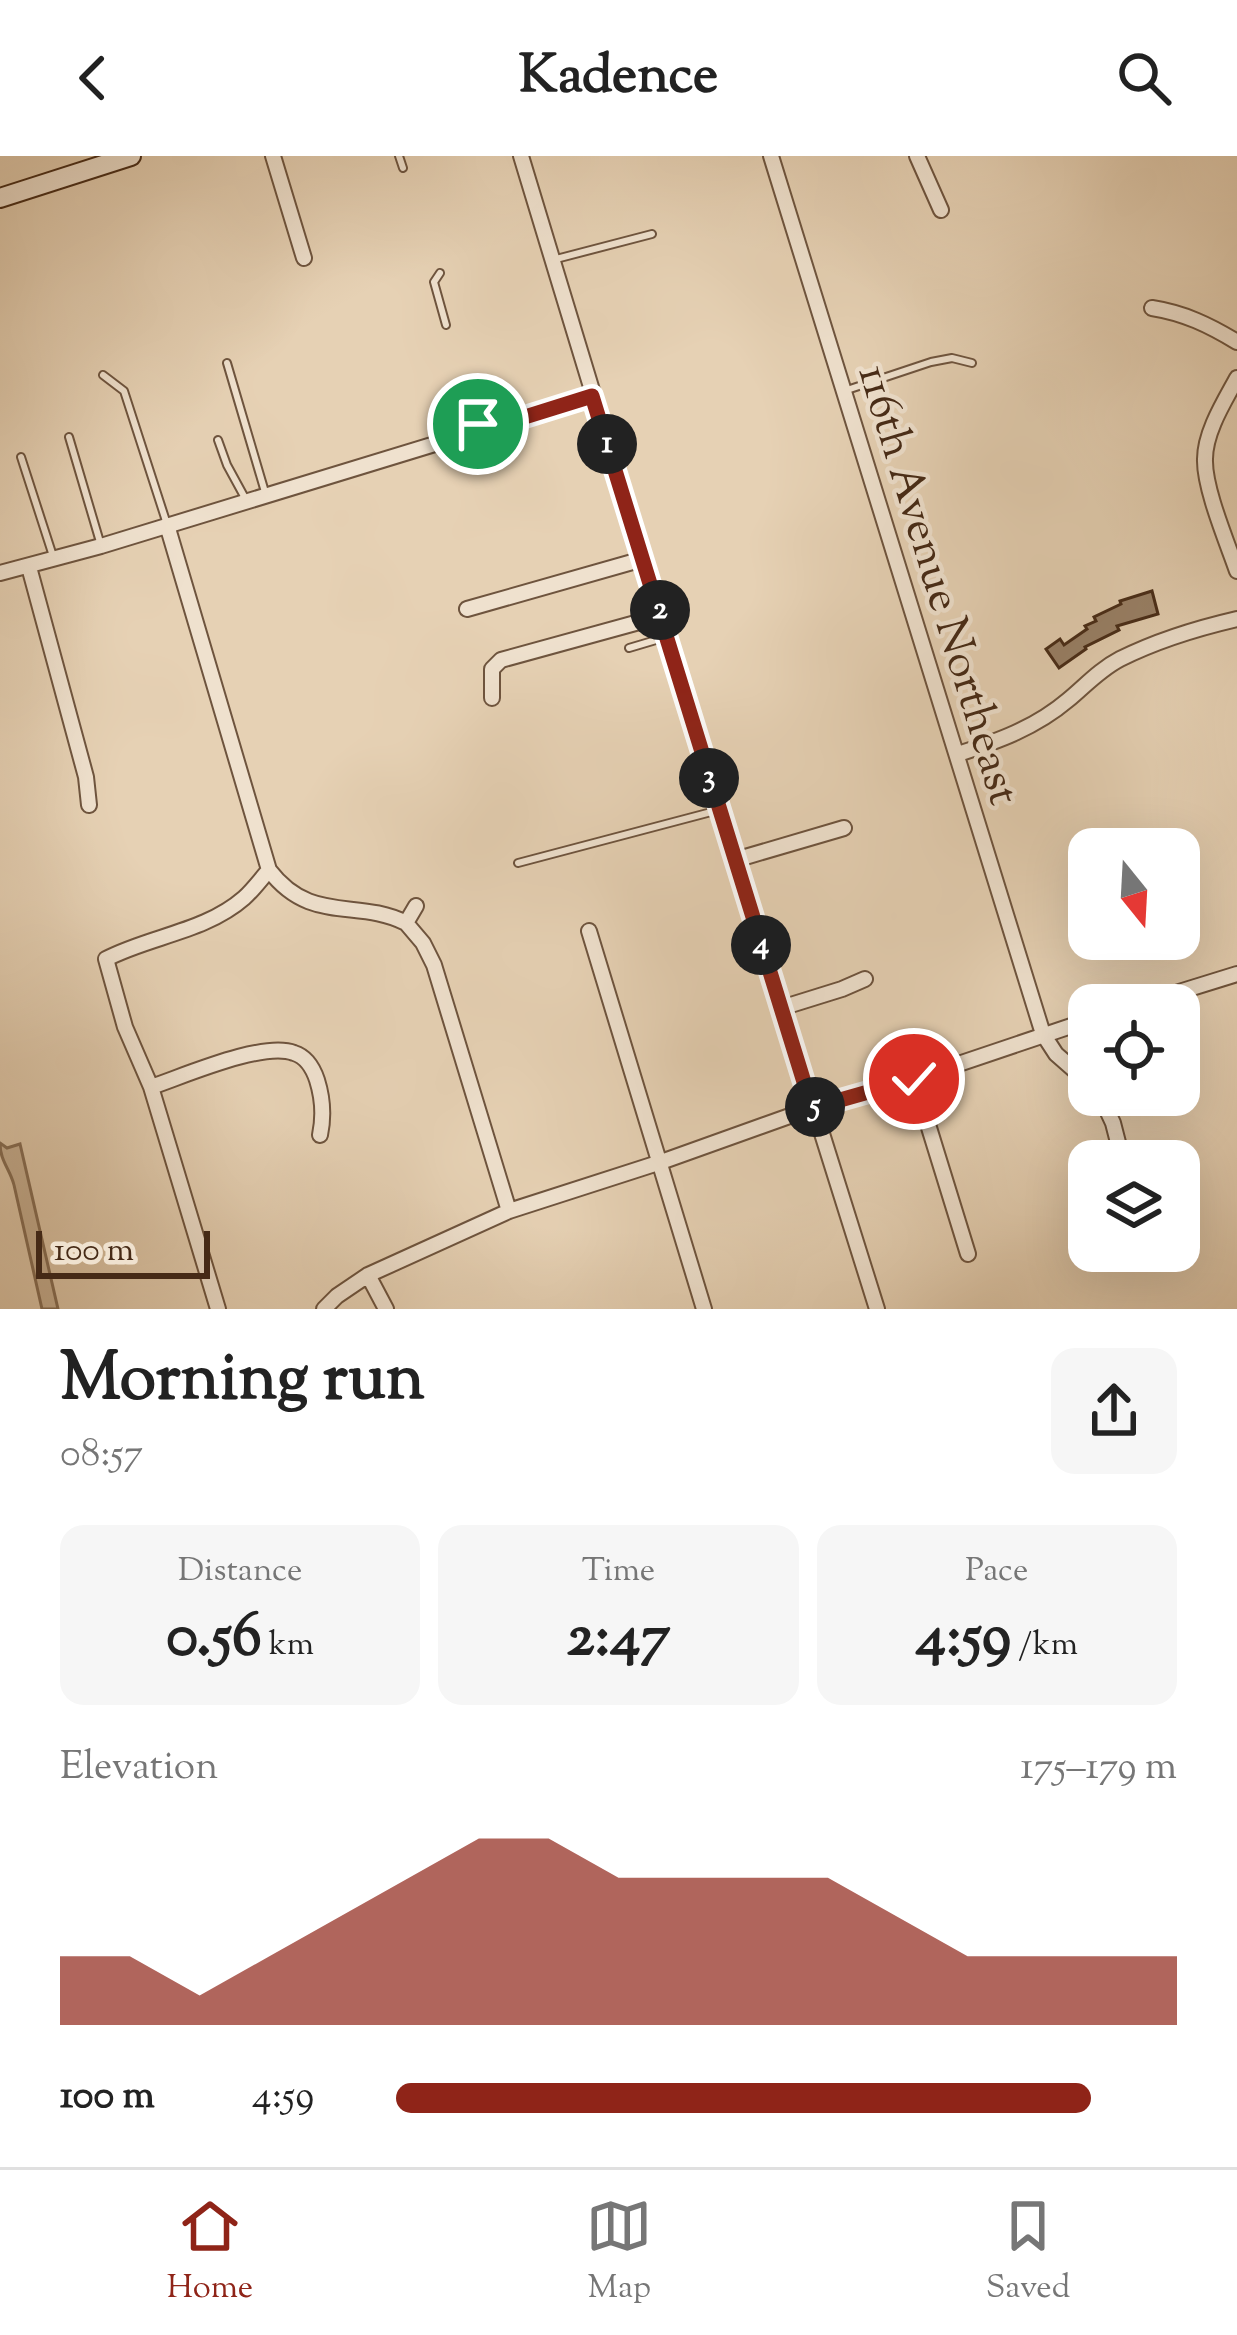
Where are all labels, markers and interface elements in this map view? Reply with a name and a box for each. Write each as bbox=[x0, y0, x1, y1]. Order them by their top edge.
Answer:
text: Kadence bbox=[519, 39, 718, 117]
icon: back bbox=[60, 45, 126, 111]
icon: search bbox=[1111, 45, 1177, 111]
street label: 116th Avenue Northeast bbox=[838, 358, 1034, 814]
pin bbox=[427, 373, 529, 475]
icon: arrive bbox=[445, 391, 511, 457]
pin: 1 bbox=[577, 414, 637, 474]
text: 1 bbox=[601, 420, 613, 468]
pin: 2 bbox=[630, 580, 690, 640]
text: 2 bbox=[652, 586, 668, 634]
pin: 3 bbox=[679, 748, 739, 808]
text: 3 bbox=[702, 754, 716, 802]
north arrow bbox=[1068, 828, 1200, 960]
map controls bbox=[1068, 828, 1200, 1272]
pin: 4 bbox=[731, 915, 791, 975]
text: 4 bbox=[753, 921, 769, 969]
button: locate bbox=[1068, 984, 1200, 1116]
pin bbox=[863, 1028, 965, 1130]
icon: check bbox=[881, 1046, 947, 1112]
pin: 5 bbox=[785, 1077, 845, 1137]
text: 5 bbox=[809, 1083, 821, 1131]
button: layers bbox=[1068, 1140, 1200, 1272]
scale bar bbox=[36, 1225, 210, 1278]
text: 100 m bbox=[54, 1228, 134, 1276]
text: Morning run bbox=[60, 1335, 425, 1430]
button: share bbox=[1051, 1348, 1177, 1474]
text: 08:57 bbox=[60, 1428, 143, 1484]
text: Distance bbox=[178, 1548, 302, 1596]
text: Time bbox=[582, 1548, 655, 1596]
text: Pace bbox=[965, 1548, 1028, 1596]
text: 0.56 bbox=[166, 1596, 262, 1683]
text: 2:47 bbox=[567, 1596, 670, 1683]
text: 4:59 bbox=[916, 1596, 1011, 1683]
text: km bbox=[262, 1622, 314, 1670]
text: /km bbox=[1011, 1622, 1078, 1670]
text: Elevation bbox=[60, 1741, 218, 1797]
text: 175–179 m bbox=[1020, 1741, 1177, 1797]
text: 100 m bbox=[60, 2070, 155, 2126]
text: 4:59 bbox=[252, 2070, 314, 2126]
tab: Home bbox=[167, 2193, 253, 2313]
tab: Map bbox=[586, 2193, 652, 2313]
tab: Saved bbox=[986, 2193, 1070, 2313]

